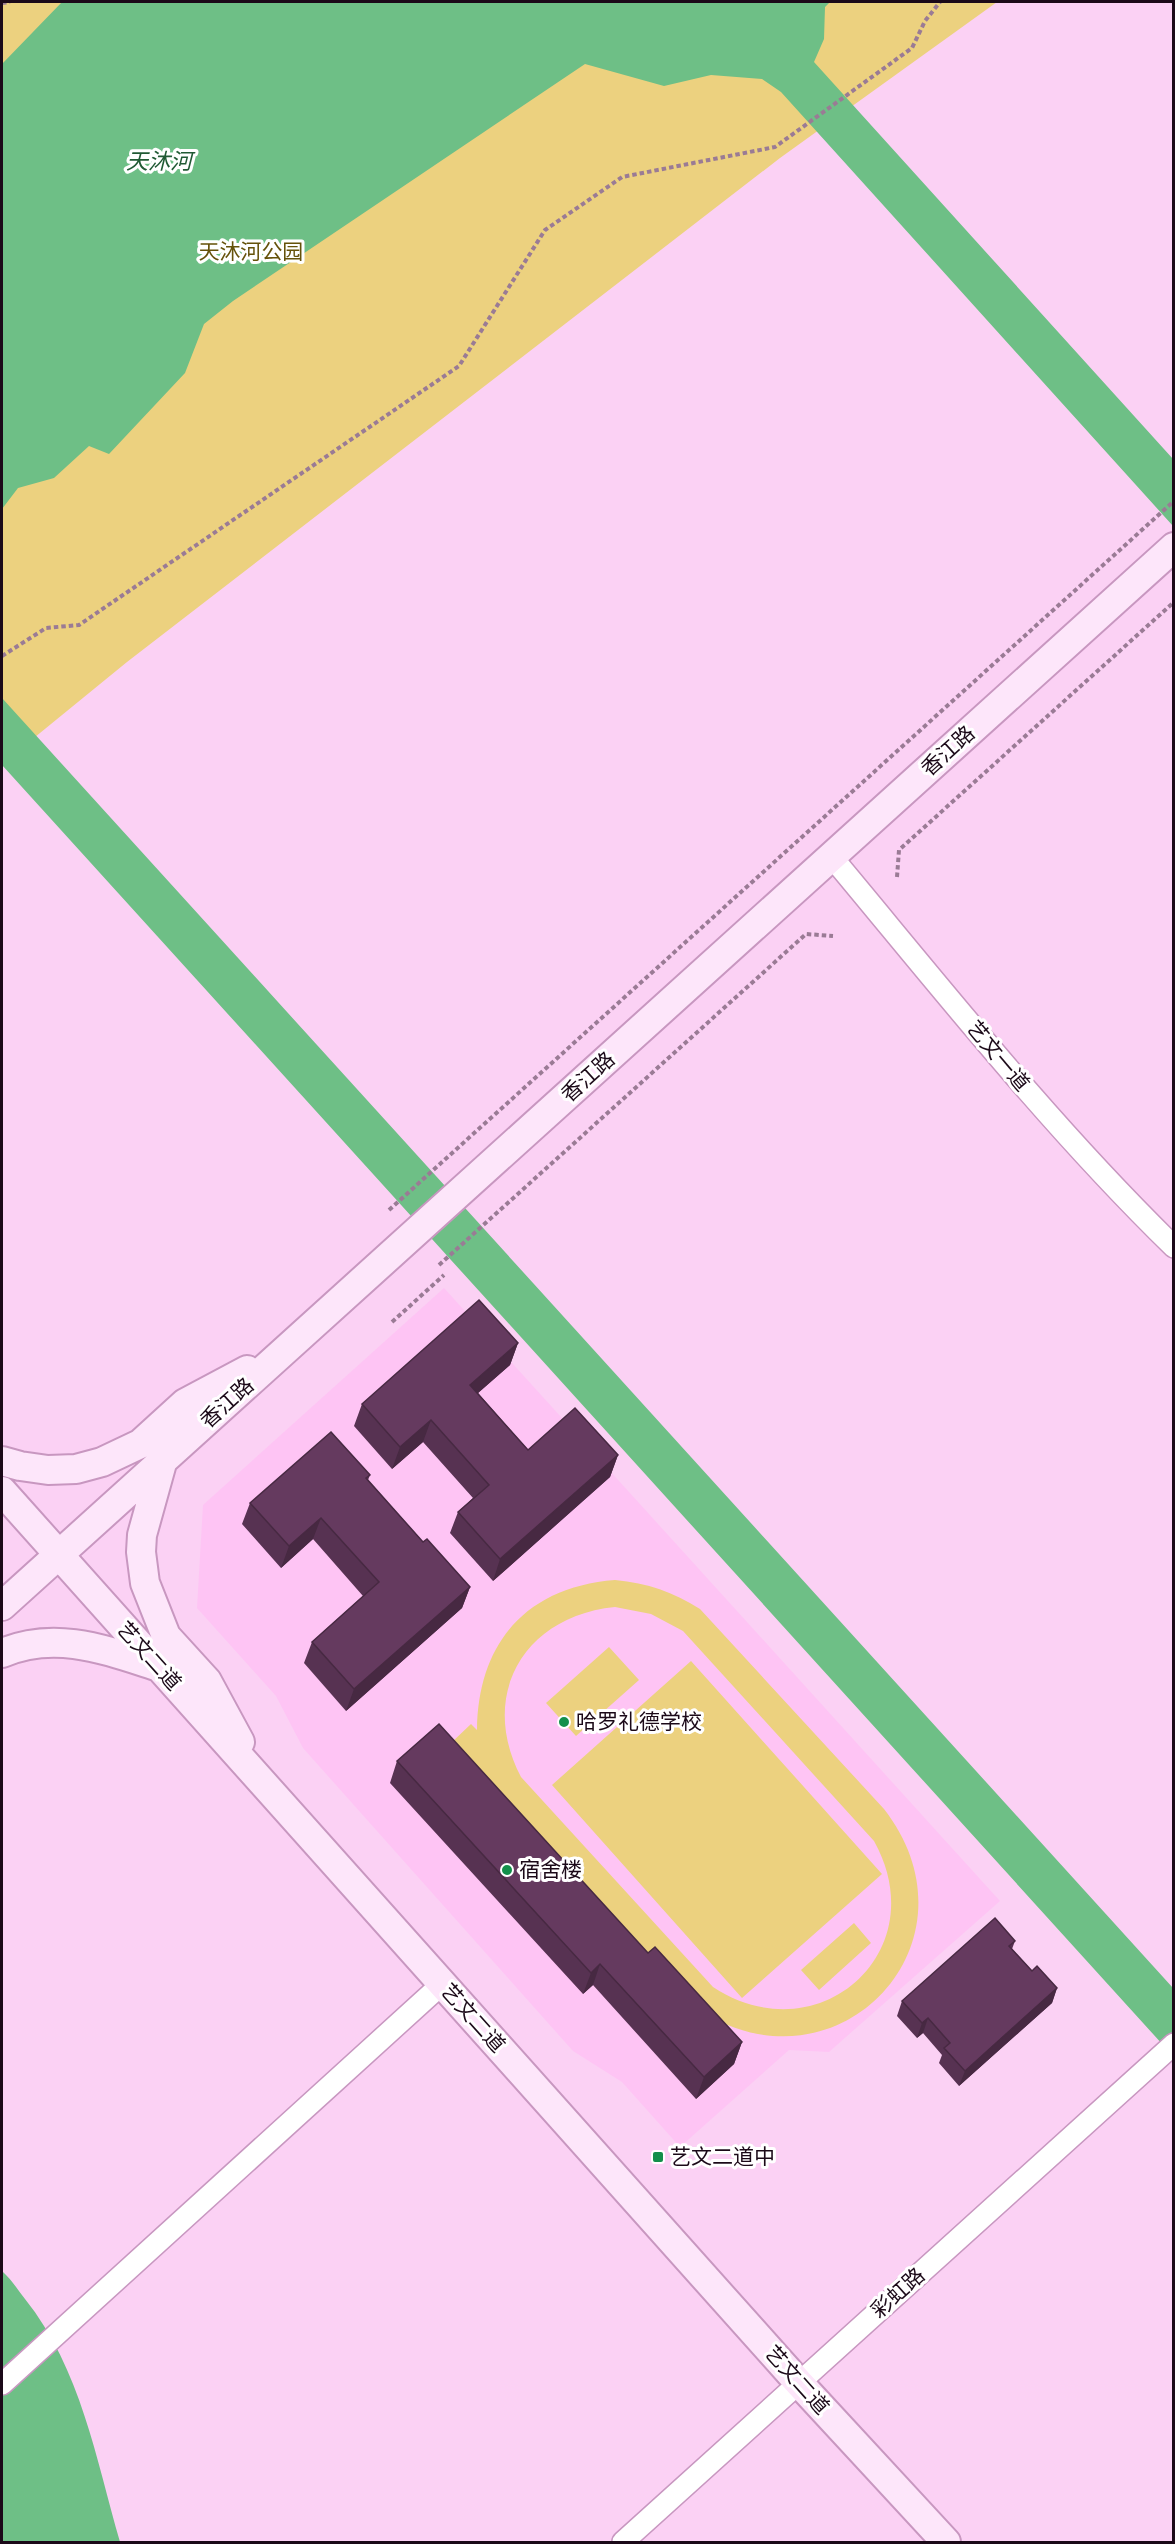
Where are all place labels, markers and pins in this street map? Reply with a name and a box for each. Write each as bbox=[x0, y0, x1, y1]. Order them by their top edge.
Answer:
place label: 哈罗礼德学校 bbox=[576, 1709, 702, 1735]
marker: 哈罗礼德学校 bbox=[557, 1715, 571, 1729]
place label: 宿舍楼 bbox=[519, 1857, 582, 1883]
marker: 宿舍楼 bbox=[500, 1863, 514, 1877]
place label: 艺文二道中 bbox=[670, 2144, 775, 2170]
marker: 艺文二道中 bbox=[651, 2150, 665, 2164]

